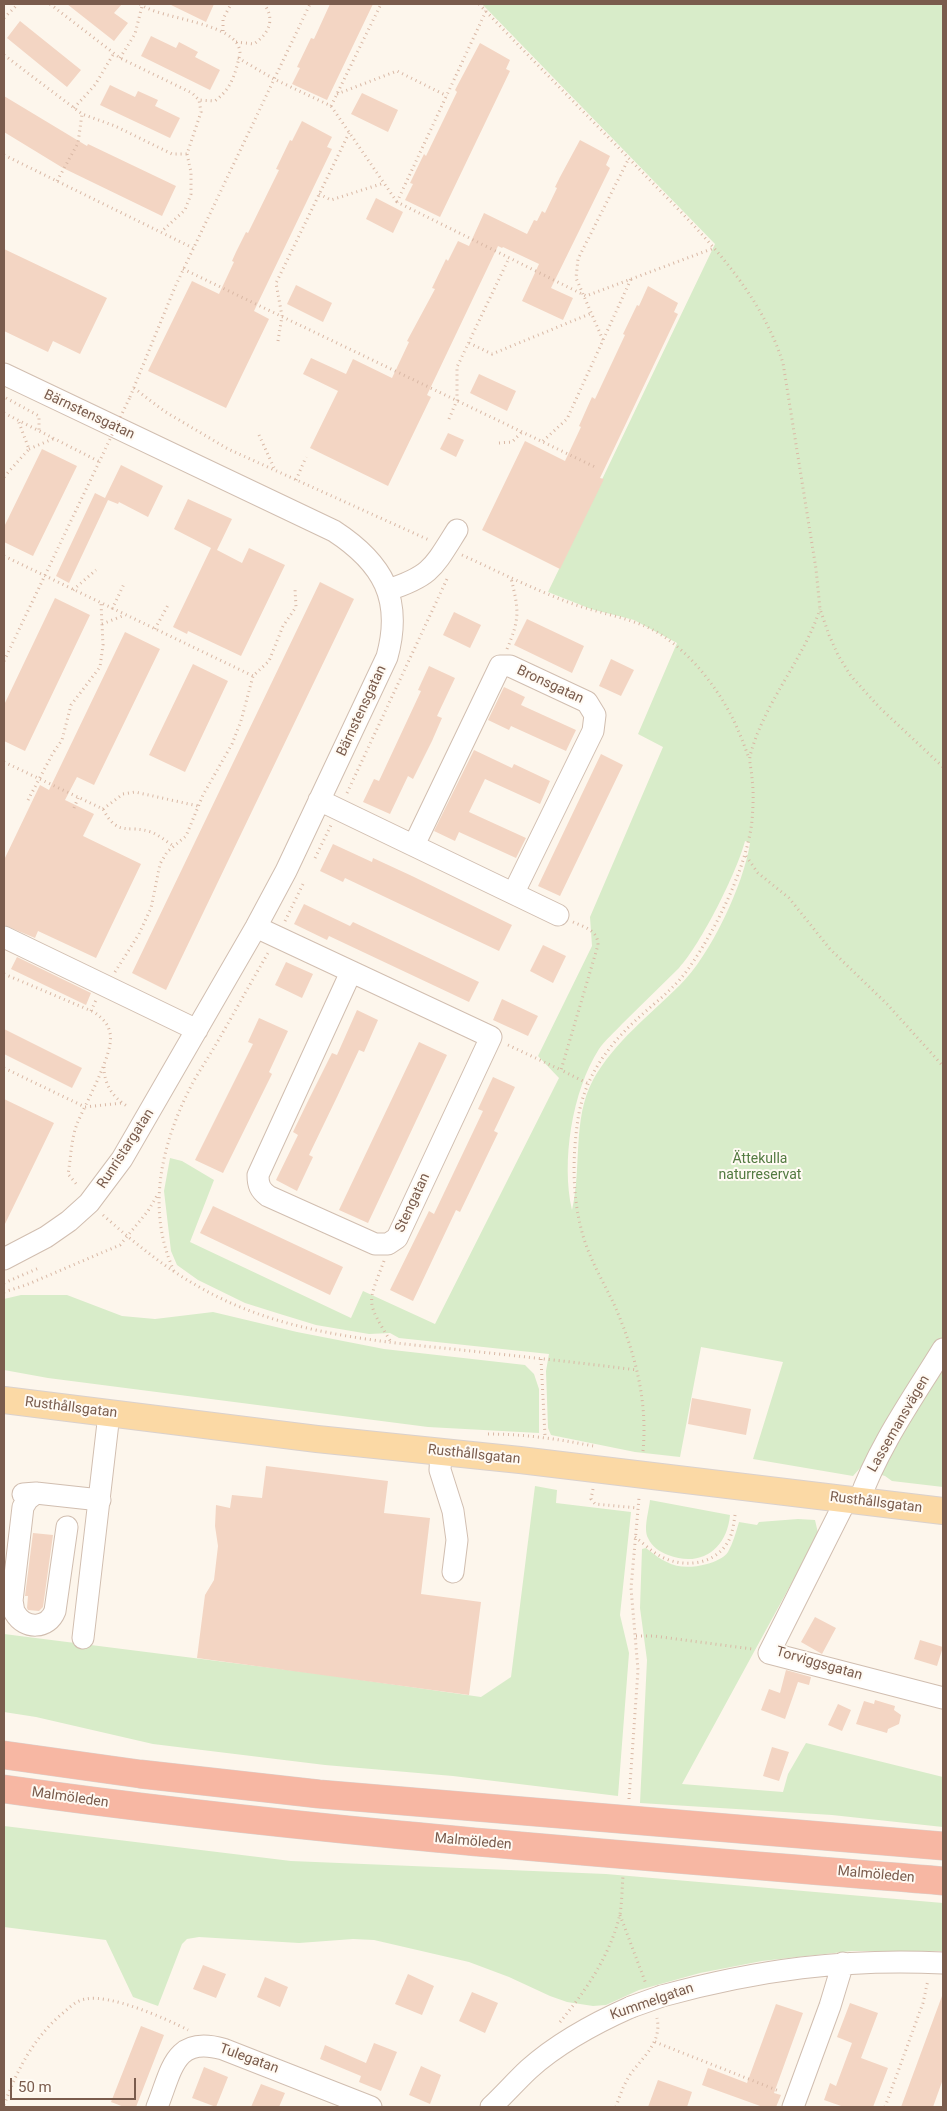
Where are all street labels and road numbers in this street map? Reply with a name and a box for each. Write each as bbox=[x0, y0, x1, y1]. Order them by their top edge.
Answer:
street label: Bärnstensgatan bbox=[41, 387, 137, 443]
street label: Bronsgatan bbox=[514, 662, 586, 708]
street label: Bärnstensgatan bbox=[334, 663, 390, 759]
street label: Runristargatan bbox=[94, 1106, 158, 1192]
street label: Stengatan bbox=[392, 1171, 434, 1235]
street label: Lassemansvägen bbox=[864, 1373, 934, 1475]
street label: Rusthållsgatan bbox=[24, 1394, 118, 1422]
street label: Rusthållsgatan bbox=[427, 1442, 521, 1468]
street label: Rusthållsgatan bbox=[829, 1489, 923, 1517]
street label: Torviggsgatan bbox=[774, 1644, 864, 1684]
street label: Malmöleden bbox=[31, 1784, 109, 1812]
street label: Malmöleden bbox=[434, 1830, 512, 1854]
street label: Malmöleden bbox=[837, 1863, 915, 1887]
street label: Kummelgatan bbox=[608, 1980, 696, 2024]
street label: Tulegatan bbox=[217, 2041, 281, 2077]

